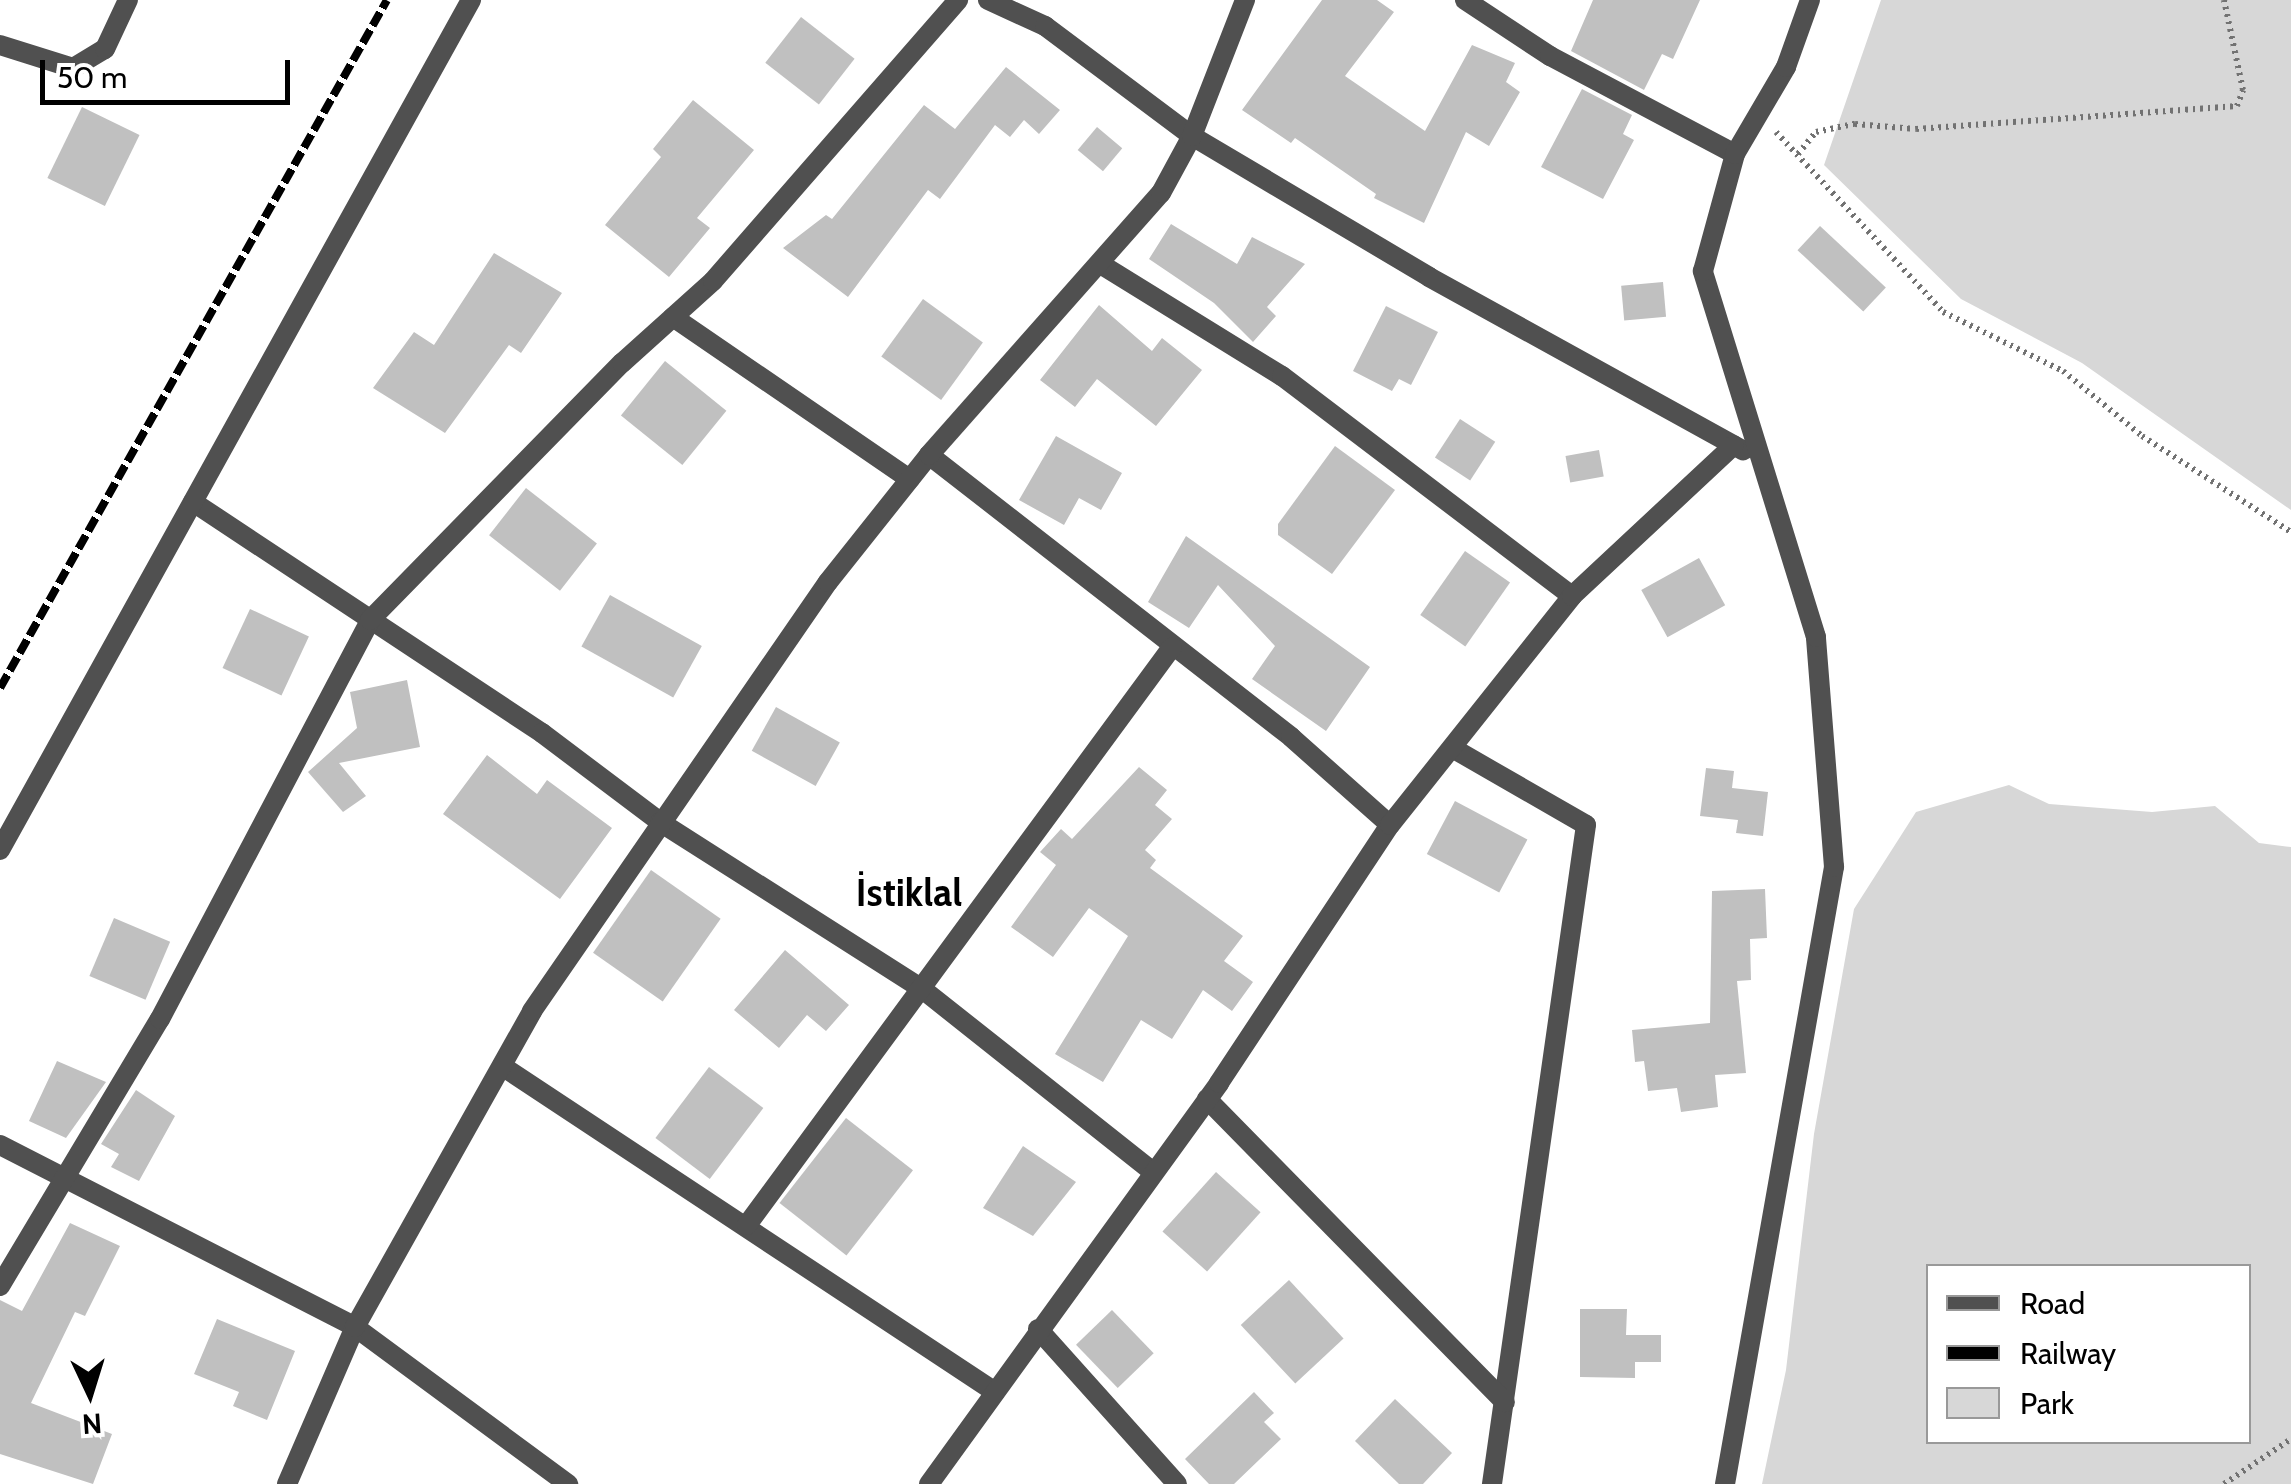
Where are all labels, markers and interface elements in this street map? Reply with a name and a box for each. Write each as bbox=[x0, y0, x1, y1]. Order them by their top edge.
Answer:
scale bar bbox=[45, 40, 295, 102]
text: 50 m bbox=[57, 59, 127, 96]
district label: İstiklal bbox=[856, 870, 962, 916]
legend bbox=[1926, 1264, 2251, 1444]
text: Road bbox=[2020, 1285, 2085, 1322]
text: Railway bbox=[2020, 1335, 2116, 1372]
north arrow bbox=[40, 1344, 140, 1444]
text: Park bbox=[2020, 1385, 2074, 1422]
text: N bbox=[81, 1406, 103, 1442]

